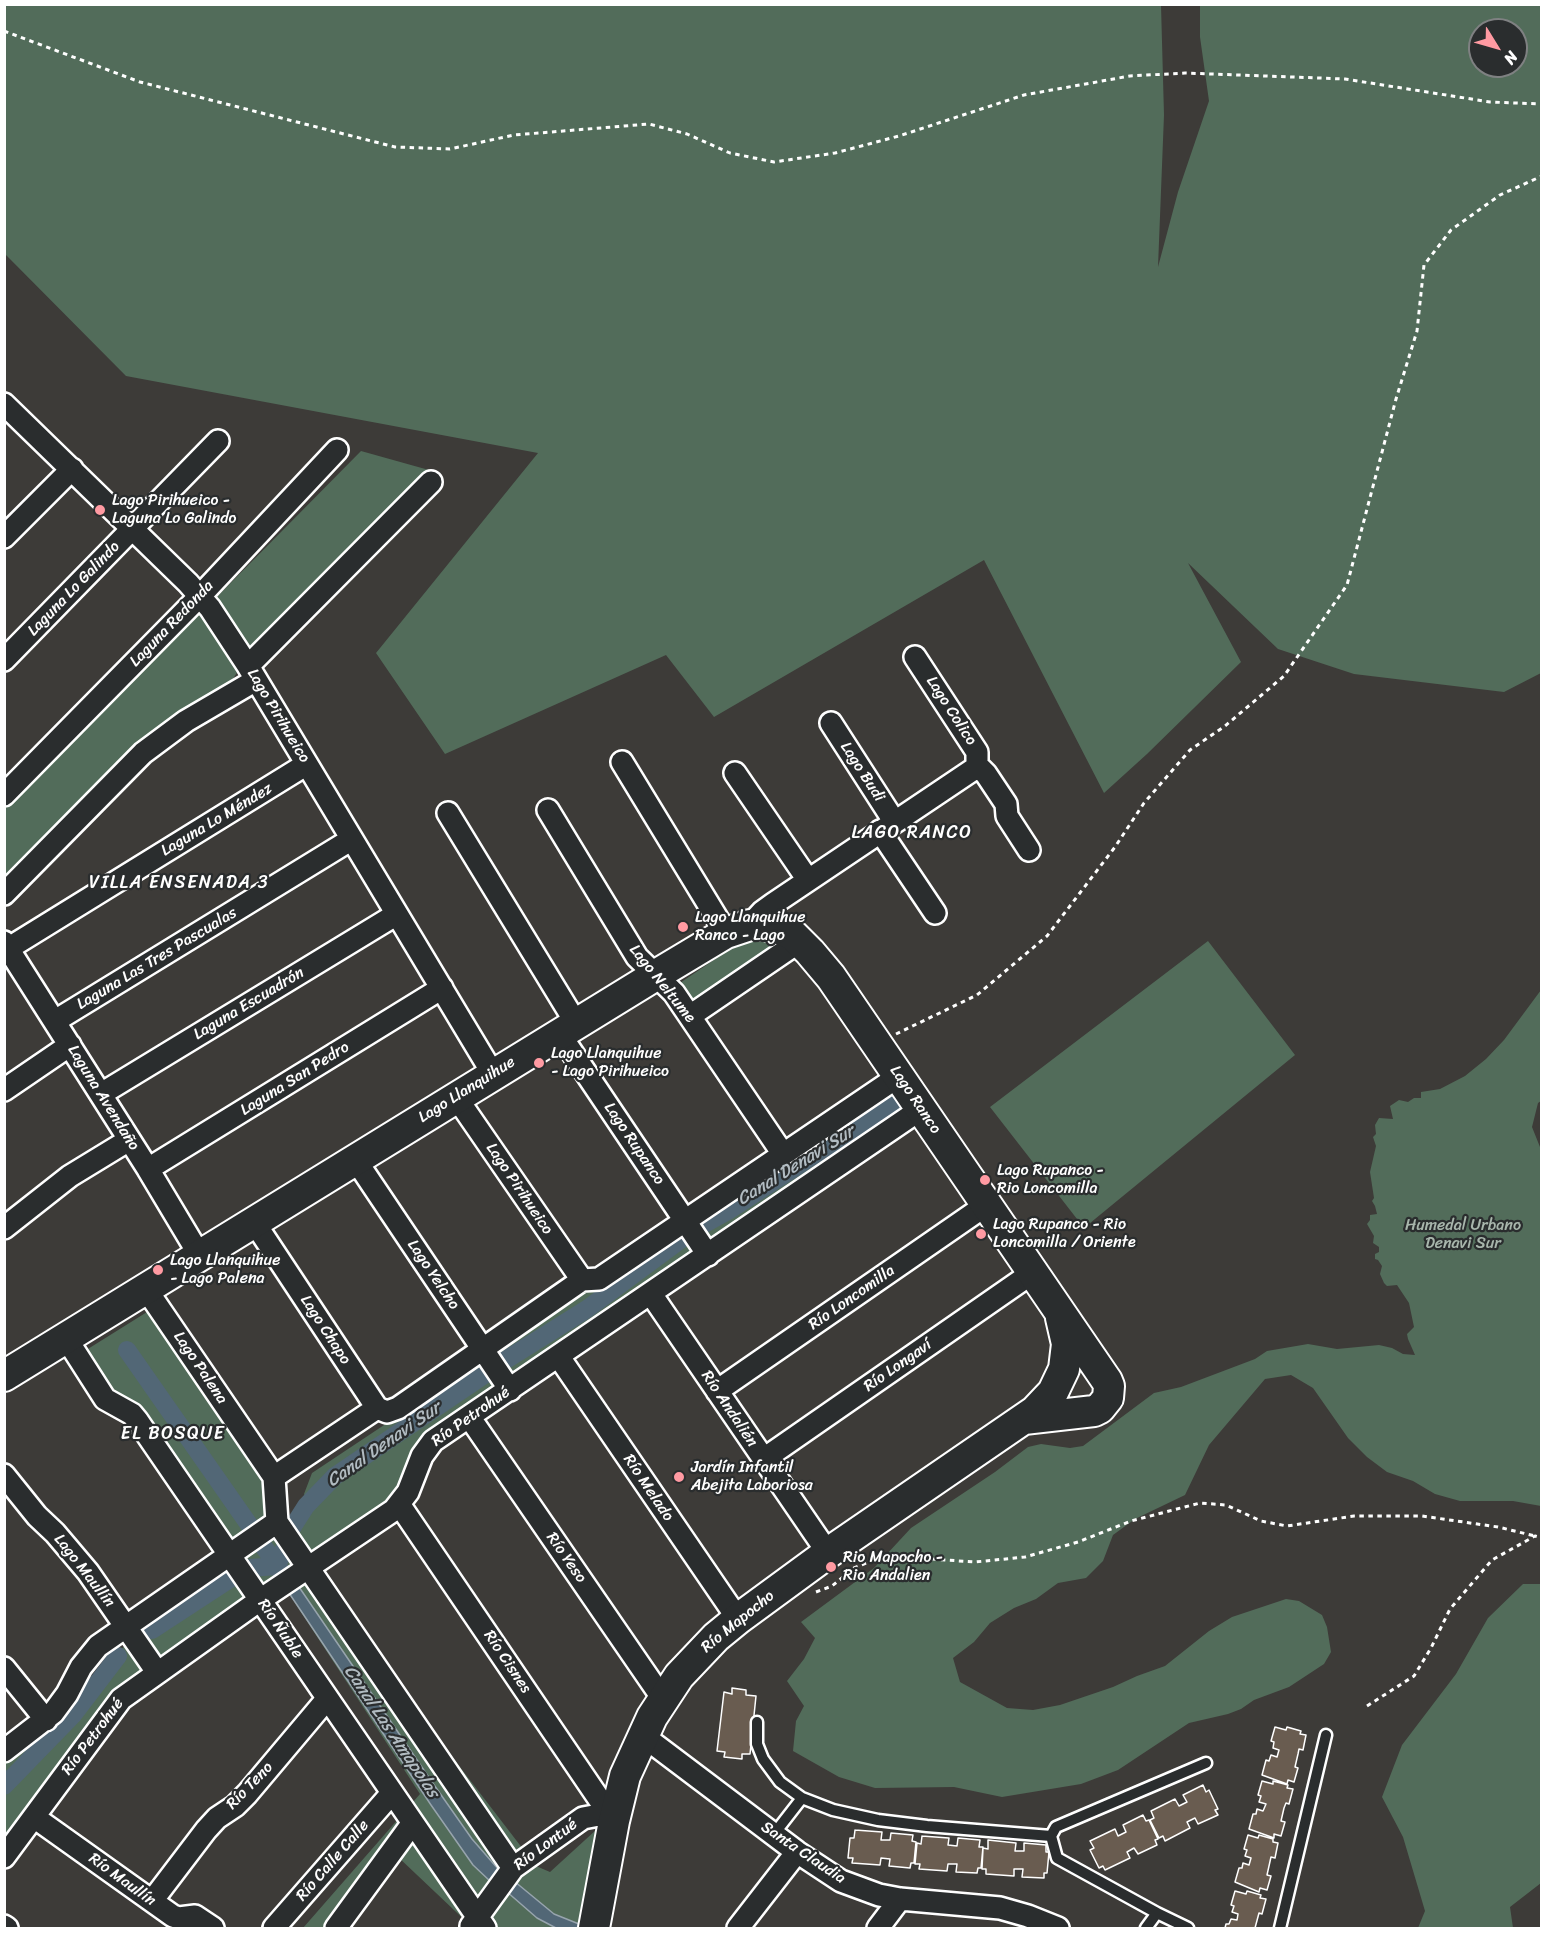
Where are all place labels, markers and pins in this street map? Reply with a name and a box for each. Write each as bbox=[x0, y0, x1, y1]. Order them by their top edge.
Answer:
place label: Lago Pirihueico - Laguna Lo Galindo bbox=[112, 491, 237, 529]
marker: Lago Pirihueico - Laguna Lo Galindo bbox=[93, 503, 107, 517]
place label: Lago Llanquihue Ranco - Lago bbox=[695, 908, 805, 946]
marker: Lago Llanquihue Ranco - Lago bbox=[676, 920, 690, 934]
place label: Lago Llanquihue - Lago Pirihueico bbox=[551, 1044, 669, 1082]
marker: Lago Llanquihue - Lago Pirihueico bbox=[532, 1056, 546, 1070]
place label: Lago Rupanco - Rio Loncomilla bbox=[997, 1161, 1104, 1199]
marker: Lago Rupanco - Rio Loncomilla bbox=[978, 1173, 992, 1187]
place label: Lago Rupanco - Rio Loncomilla / Oriente bbox=[993, 1215, 1136, 1253]
marker: Lago Rupanco - Rio Loncomilla / Oriente bbox=[974, 1227, 988, 1241]
place label: Lago Llanquihue - Lago Palena bbox=[170, 1251, 280, 1289]
marker: Lago Llanquihue - Lago Palena bbox=[151, 1263, 165, 1277]
place label: Jardín Infantil Abejita Laboriosa bbox=[691, 1458, 813, 1496]
marker: Jardín Infantil Abejita Laboriosa bbox=[672, 1470, 686, 1484]
place label: Rio Mapocho - Rio Andalien bbox=[843, 1548, 943, 1586]
marker: Rio Mapocho - Rio Andalien bbox=[824, 1560, 838, 1574]

